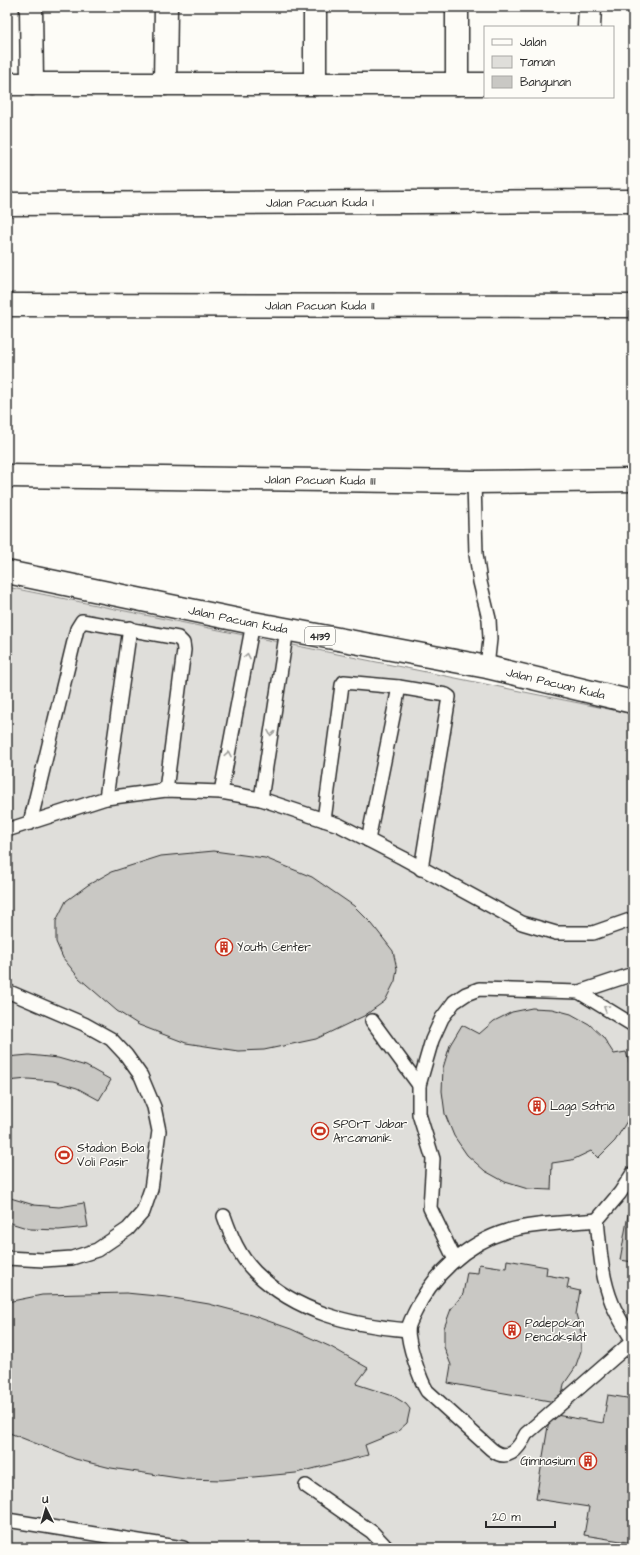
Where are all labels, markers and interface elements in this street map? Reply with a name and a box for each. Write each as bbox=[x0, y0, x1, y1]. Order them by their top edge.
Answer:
legend bbox=[484, 26, 614, 98]
text: Jalan bbox=[520, 34, 546, 51]
text: Taman bbox=[520, 54, 555, 71]
text: Bangunan bbox=[520, 74, 571, 92]
street label: Jalan Pacuan Kuda I bbox=[266, 194, 374, 212]
street label: Jalan Pacuan Kuda II bbox=[265, 297, 375, 315]
street label: Jalan Pacuan Kuda III bbox=[264, 471, 376, 490]
street label: Jalan Pacuan Kuda bbox=[187, 602, 289, 638]
road number: 4139 bbox=[305, 627, 335, 645]
one-way arrow bbox=[242, 653, 251, 659]
street label: Jalan Pacuan Kuda bbox=[504, 664, 607, 704]
one-way arrow bbox=[267, 730, 276, 736]
one-way arrow bbox=[224, 751, 232, 757]
building icon: Youth Center bbox=[214, 937, 234, 957]
place label: Youth Center bbox=[237, 939, 311, 956]
one-way arrow bbox=[603, 1006, 610, 1013]
building icon: Laga Satria bbox=[527, 1096, 547, 1116]
place label: Laga Satria bbox=[550, 1098, 615, 1116]
place label: SPOrT Jabar Arcamanik bbox=[333, 1116, 408, 1147]
sports icon: SPOrT Jabar Arcamanik bbox=[310, 1121, 330, 1141]
place label: Stadion Bola Voli Pasir bbox=[77, 1140, 144, 1171]
sports icon: Stadion Bola Voli Pasir bbox=[54, 1145, 74, 1165]
place label: Padepokan Pencaksilat bbox=[525, 1315, 587, 1346]
building icon: Padepokan Pencaksilat bbox=[502, 1320, 522, 1340]
building icon: Gimnasium bbox=[578, 1451, 598, 1471]
place label: Gimnasium bbox=[520, 1453, 576, 1470]
north arrow bbox=[26, 1489, 66, 1529]
text: U bbox=[40, 1492, 49, 1507]
scale bar bbox=[486, 1503, 555, 1529]
text: 20 m bbox=[492, 1509, 521, 1526]

